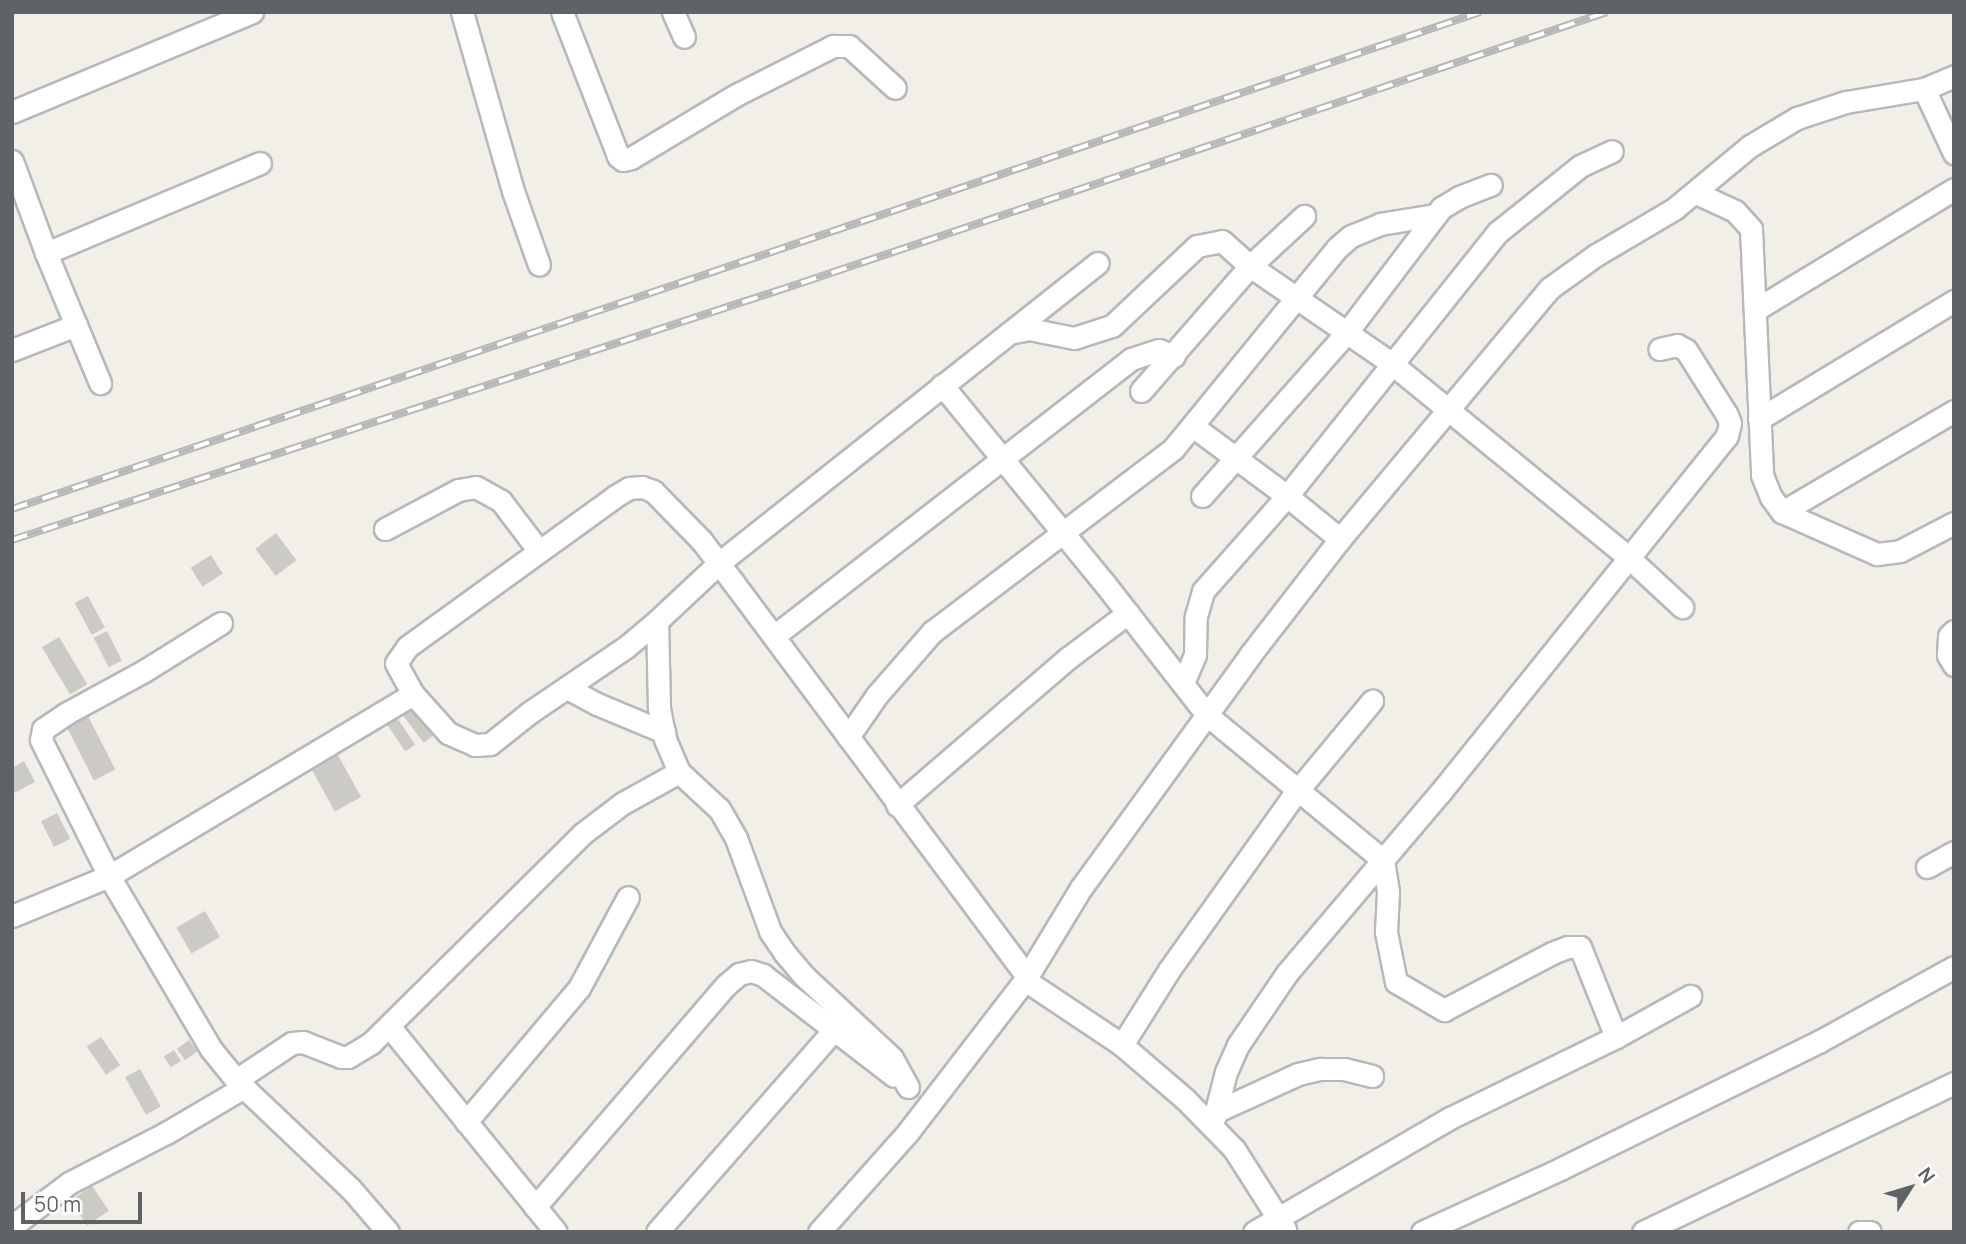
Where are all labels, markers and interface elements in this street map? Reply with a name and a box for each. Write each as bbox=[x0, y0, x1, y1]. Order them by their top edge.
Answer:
north arrow bbox=[1875, 1153, 1945, 1223]
text: N bbox=[1912, 1162, 1941, 1189]
scale bar bbox=[24, 1178, 145, 1222]
text: 50 m bbox=[34, 1190, 81, 1218]

